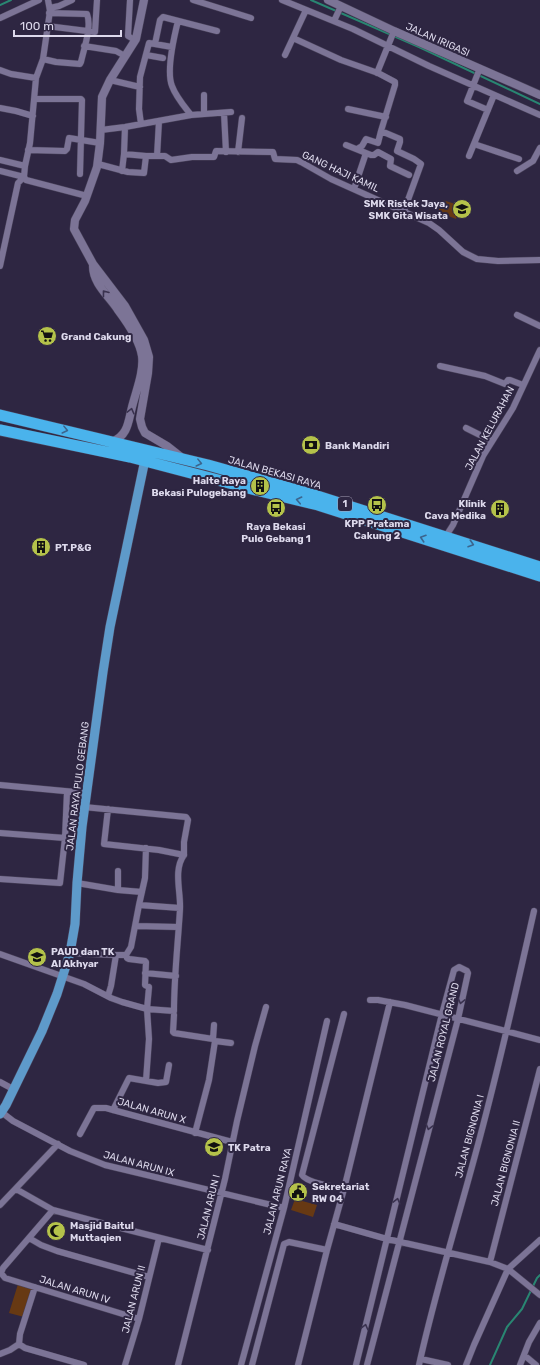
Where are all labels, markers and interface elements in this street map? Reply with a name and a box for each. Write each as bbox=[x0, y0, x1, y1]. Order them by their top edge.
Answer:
scale bar bbox=[14, 12, 121, 38]
text: 100 m bbox=[20, 19, 54, 33]
street label: JALAN IRIGASI bbox=[404, 20, 471, 59]
street label: GANG HAJI KAMIL bbox=[300, 149, 381, 195]
place label: SMK Ristek Jaya, SMK Gita Wisata bbox=[364, 198, 448, 222]
school or university icon: SMK Ristek Jaya, SMK Gita Wisata bbox=[451, 198, 473, 220]
one-way arrow bbox=[102, 290, 109, 297]
supermarket icon: Grand Cakung bbox=[36, 325, 58, 347]
place label: Grand Cakung bbox=[61, 331, 131, 343]
street label: JALAN KELURAHAN bbox=[463, 384, 517, 472]
one-way arrow bbox=[126, 408, 135, 415]
one-way arrow bbox=[62, 426, 68, 434]
bank icon: Bank Mandiri bbox=[300, 434, 322, 456]
place label: Bank Mandiri bbox=[325, 440, 390, 452]
street label: JALAN BEKASI RAYA bbox=[227, 454, 323, 492]
one-way arrow bbox=[196, 459, 202, 467]
place label: Halte Raya Bekasi Pulogebang bbox=[151, 475, 246, 499]
building icon: Halte Raya Bekasi Pulogebang bbox=[249, 475, 271, 497]
bus stop icon: KPP Pratama Cakung 2 bbox=[366, 494, 388, 516]
bus stop icon: Raya Bekasi Pulo Gebang 1 bbox=[265, 497, 287, 519]
one-way arrow bbox=[296, 497, 302, 505]
road number: 1 bbox=[338, 497, 352, 511]
place label: Klinik Cava Medika bbox=[424, 498, 486, 522]
building icon: Klinik Cava Medika bbox=[489, 498, 511, 520]
place label: KPP Pratama Cakung 2 bbox=[345, 518, 409, 542]
place label: Raya Bekasi Pulo Gebang 1 bbox=[241, 521, 311, 545]
one-way arrow bbox=[420, 534, 427, 543]
building icon: PT.P&G bbox=[30, 536, 52, 558]
one-way arrow bbox=[467, 539, 474, 548]
place label: PT.P&G bbox=[55, 542, 92, 554]
street label: JALAN RAYA PULO GEBANG bbox=[64, 721, 92, 851]
school or university icon: PAUD dan TK Al Akhyar bbox=[26, 946, 48, 968]
place label: PAUD dan TK Al Akhyar bbox=[51, 946, 115, 970]
street label: JALAN ROYAL GRAND bbox=[426, 981, 462, 1083]
one-way arrow bbox=[458, 998, 466, 1005]
street label: JALAN BIGNONIA I bbox=[453, 1093, 487, 1179]
street label: JALAN ARUN X bbox=[116, 1095, 188, 1127]
street label: JALAN BIGNONIA II bbox=[489, 1119, 523, 1208]
one-way arrow bbox=[425, 1123, 434, 1130]
school or university icon: TK Patra bbox=[203, 1136, 225, 1158]
place label: TK Patra bbox=[228, 1142, 271, 1154]
street label: JALAN ARUN RAYA bbox=[261, 1146, 295, 1236]
street label: JALAN ARUN IX bbox=[102, 1149, 176, 1179]
street label: JALAN ARUN I bbox=[195, 1173, 223, 1241]
public building icon: Sekretariat RW 04 bbox=[287, 1181, 309, 1203]
place label: Sekretariat RW 04 bbox=[312, 1181, 370, 1205]
one-way arrow bbox=[392, 1198, 400, 1204]
mosque icon: Masjid Baitul Muttaqien bbox=[45, 1220, 67, 1242]
place label: Masjid Baitul Muttaqien bbox=[70, 1220, 134, 1244]
street label: JALAN ARUN II bbox=[120, 1264, 148, 1334]
street label: JALAN ARUN IV bbox=[38, 1274, 112, 1307]
one-way arrow bbox=[361, 1324, 369, 1330]

